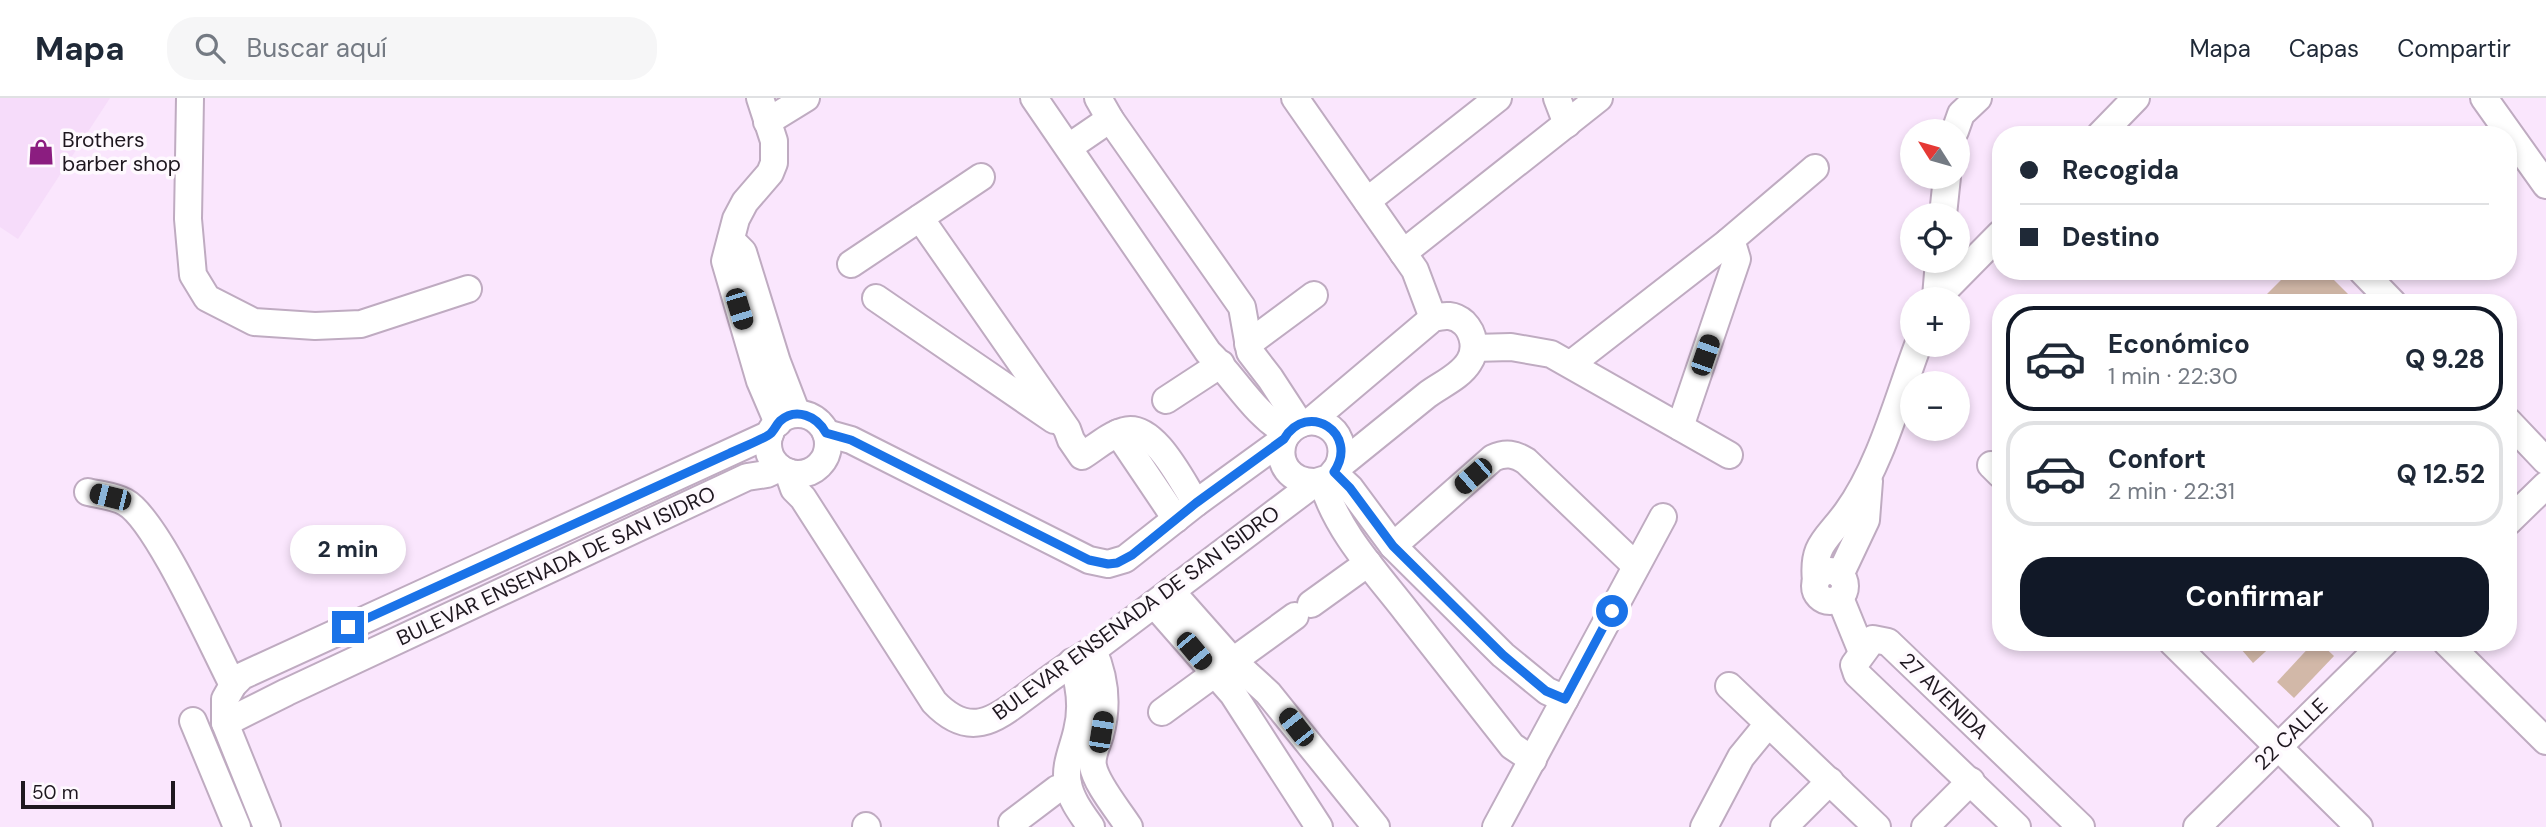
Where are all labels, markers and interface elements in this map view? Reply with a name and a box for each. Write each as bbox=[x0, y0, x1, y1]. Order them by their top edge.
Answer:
search box bbox=[167, 17, 657, 80]
text: Mapa bbox=[35, 27, 125, 70]
icon: search bbox=[191, 29, 229, 67]
text: Buscar aquí bbox=[247, 31, 387, 65]
text: Mapa bbox=[2189, 33, 2251, 64]
text: Capas bbox=[2289, 33, 2359, 64]
text: Compartir bbox=[2397, 33, 2511, 64]
north arrow bbox=[1900, 119, 1970, 189]
map controls bbox=[1900, 119, 1970, 441]
place label: Brothers barber shop bbox=[62, 126, 181, 178]
shop icon: Brothers barber shop bbox=[26, 137, 56, 167]
text: Recogida bbox=[2062, 153, 2179, 187]
button: locate bbox=[1900, 203, 1970, 273]
text: Destino bbox=[2062, 220, 2160, 254]
car bbox=[723, 286, 756, 332]
button: + bbox=[1900, 287, 1970, 357]
icon: car bbox=[2024, 327, 2087, 390]
text: Económico bbox=[2108, 327, 2250, 361]
car bbox=[1689, 332, 1722, 378]
text: Q 9.28 bbox=[2405, 342, 2485, 376]
text: 1 min · 22:30 bbox=[2108, 361, 2238, 391]
button: − bbox=[1900, 371, 1970, 441]
icon: car bbox=[2024, 442, 2087, 505]
text: Confort bbox=[2108, 442, 2206, 476]
car bbox=[1451, 454, 1496, 498]
text: Q 12.52 bbox=[2396, 457, 2485, 491]
text: 2 min · 22:31 bbox=[2108, 476, 2235, 506]
street label: BULEVAR ENSENADA DE SAN ISIDRO bbox=[392, 480, 720, 652]
car bbox=[88, 482, 133, 512]
street label: BULEVAR ENSENADA DE SAN ISIDRO bbox=[987, 499, 1285, 727]
callout: 2 min bbox=[290, 526, 406, 574]
text: 2 min bbox=[318, 534, 378, 564]
button: Confirmar bbox=[2020, 557, 2489, 637]
route start bbox=[1596, 595, 1628, 627]
route end bbox=[332, 611, 364, 643]
car bbox=[1173, 628, 1216, 674]
street label: 27 AVENIDA bbox=[1894, 647, 1994, 745]
street label: 22 CALLE bbox=[2248, 692, 2334, 776]
car bbox=[1275, 704, 1318, 750]
car bbox=[1088, 710, 1115, 754]
scale bar bbox=[21, 778, 175, 810]
text: 50 m bbox=[32, 780, 79, 805]

